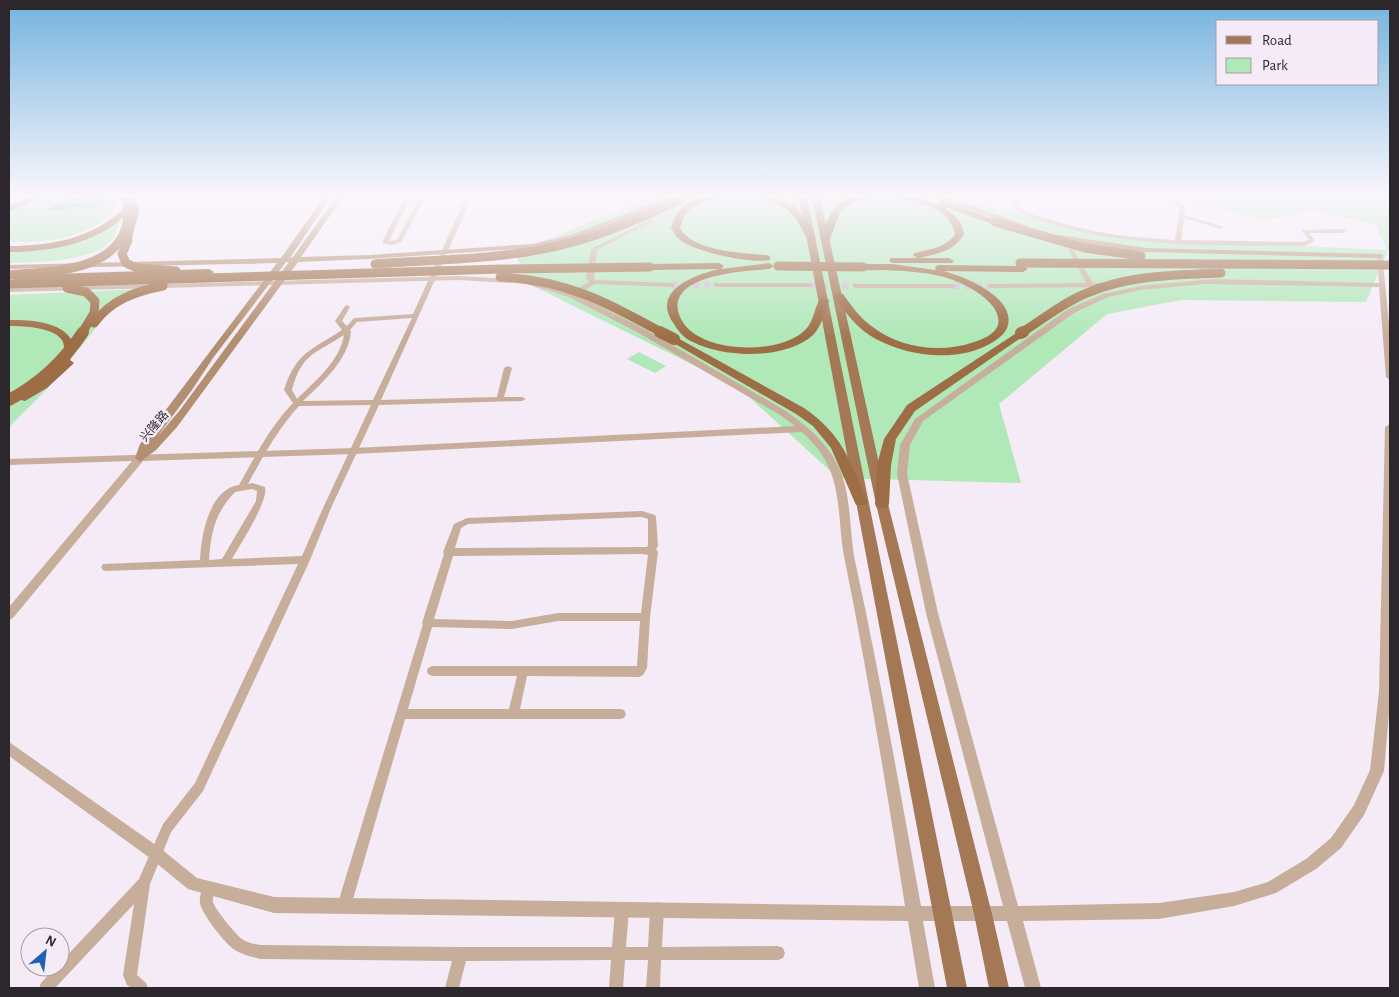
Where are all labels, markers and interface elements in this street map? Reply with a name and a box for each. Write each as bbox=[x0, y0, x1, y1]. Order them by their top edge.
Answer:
legend bbox=[1216, 20, 1379, 85]
text: Road bbox=[1262, 33, 1292, 48]
text: Park bbox=[1262, 58, 1288, 73]
street label: 兴隆路 bbox=[137, 408, 170, 444]
north arrow bbox=[20, 927, 70, 977]
text: N bbox=[43, 933, 58, 950]

